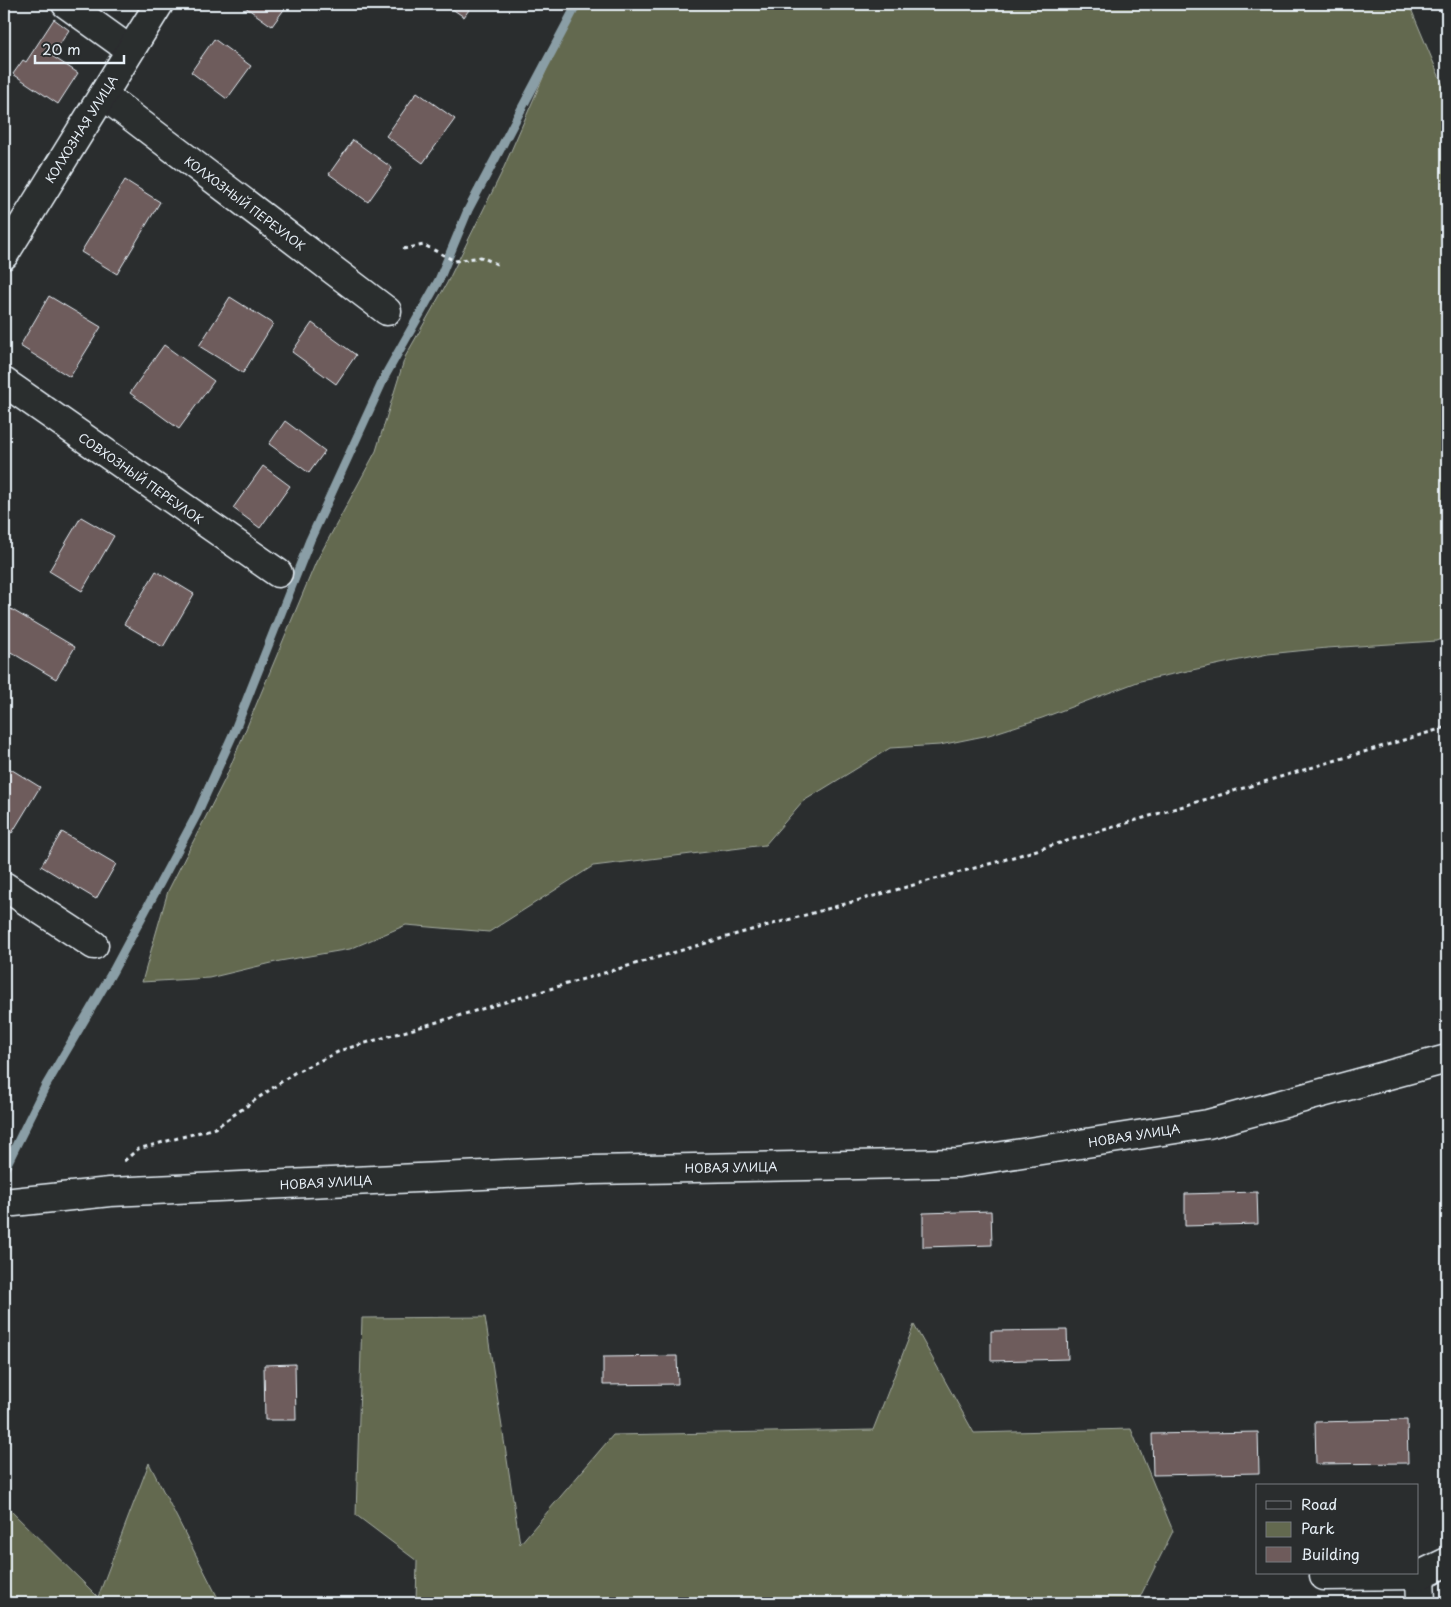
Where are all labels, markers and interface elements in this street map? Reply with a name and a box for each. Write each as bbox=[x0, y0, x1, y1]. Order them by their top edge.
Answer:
scale bar bbox=[35, 32, 124, 64]
text: 20 m bbox=[42, 37, 81, 60]
street label: КОЛХОЗНАЯ УЛИЦА bbox=[40, 72, 122, 186]
street label: КОЛХОЗНЫЙ ПЕРЕУЛОК bbox=[181, 152, 309, 255]
street label: СОВХОЗНЫЙ ПЕРЕУЛОК bbox=[75, 428, 207, 528]
street label: НОВАЯ УЛИЦА bbox=[1087, 1119, 1181, 1151]
street label: НОВАЯ УЛИЦА bbox=[685, 1157, 777, 1177]
street label: НОВАЯ УЛИЦА bbox=[279, 1171, 373, 1193]
legend bbox=[1256, 1484, 1418, 1574]
text: Road bbox=[1301, 1492, 1337, 1515]
text: Park bbox=[1301, 1516, 1335, 1539]
text: Building bbox=[1301, 1542, 1360, 1565]

